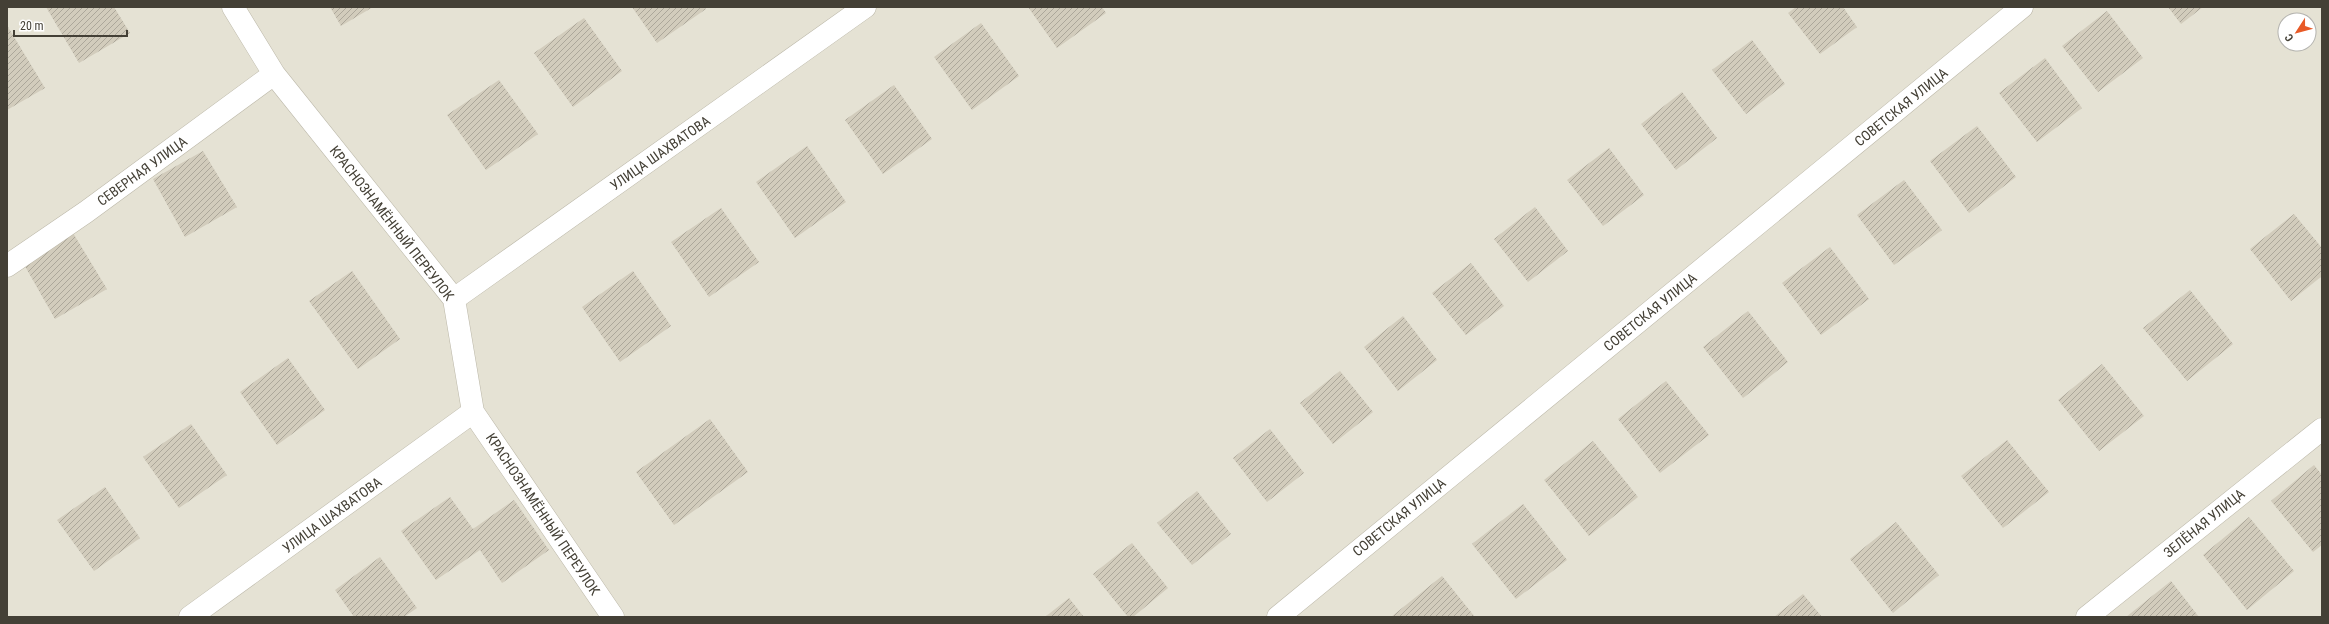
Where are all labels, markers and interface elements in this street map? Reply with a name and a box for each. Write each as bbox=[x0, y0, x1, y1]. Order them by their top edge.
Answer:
scale bar bbox=[14, 12, 127, 38]
north arrow bbox=[2277, 12, 2317, 52]
text: 20 m bbox=[20, 19, 44, 33]
text: С bbox=[2282, 31, 2296, 44]
street label: СОВЕТСКАЯ УЛИЦА bbox=[1851, 65, 1951, 149]
street label: УЛИЦА ШАХВАТОВА bbox=[607, 113, 713, 193]
street label: СЕВЕРНАЯ УЛИЦА bbox=[94, 133, 190, 209]
street label: КРАСНОЗНАМЁННЫЙ ПЕРЕУЛОК bbox=[327, 143, 457, 304]
street label: СОВЕТСКАЯ УЛИЦА bbox=[1600, 270, 1700, 354]
street label: КРАСНОЗНАМЁННЫЙ ПЕРЕУЛОК bbox=[483, 430, 603, 598]
street label: УЛИЦА ШАХВАТОВА bbox=[279, 474, 385, 556]
street label: СОВЕТСКАЯ УЛИЦА bbox=[1349, 475, 1449, 559]
street label: ЗЕЛЁНАЯ УЛИЦА bbox=[2160, 485, 2248, 561]

